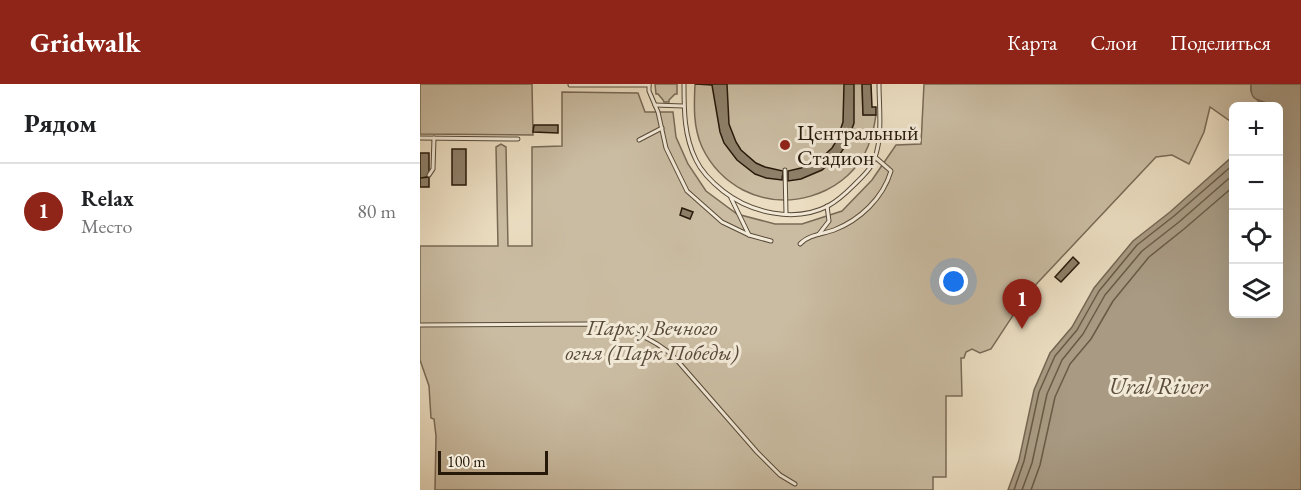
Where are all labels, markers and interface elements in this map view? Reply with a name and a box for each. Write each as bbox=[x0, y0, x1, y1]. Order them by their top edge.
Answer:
text: Gridwalk bbox=[30, 24, 141, 60]
text: Карта bbox=[1007, 29, 1057, 56]
text: Слои bbox=[1090, 29, 1137, 56]
text: Поделиться bbox=[1170, 29, 1271, 56]
map controls bbox=[1229, 102, 1283, 318]
button: + bbox=[1229, 102, 1283, 156]
text: Рядом bbox=[24, 106, 97, 140]
place label: Центральный Стадион bbox=[797, 118, 919, 172]
marker: Центральный Стадион bbox=[778, 138, 792, 152]
button: − bbox=[1229, 156, 1283, 210]
text: Relax bbox=[81, 184, 134, 213]
text: 1 bbox=[38, 198, 49, 224]
text: 80 m bbox=[357, 198, 396, 224]
button: locate bbox=[1229, 210, 1283, 264]
text: Место bbox=[81, 213, 132, 239]
button: layers bbox=[1229, 264, 1283, 318]
your location bbox=[939, 267, 968, 296]
pin: 1 bbox=[1002, 280, 1042, 329]
park label: Парк у Вечного огня (Парк Победы) bbox=[565, 313, 739, 367]
water label: Ural River bbox=[1109, 370, 1209, 401]
scale bar bbox=[438, 448, 548, 476]
text: 100 m bbox=[447, 451, 486, 472]

